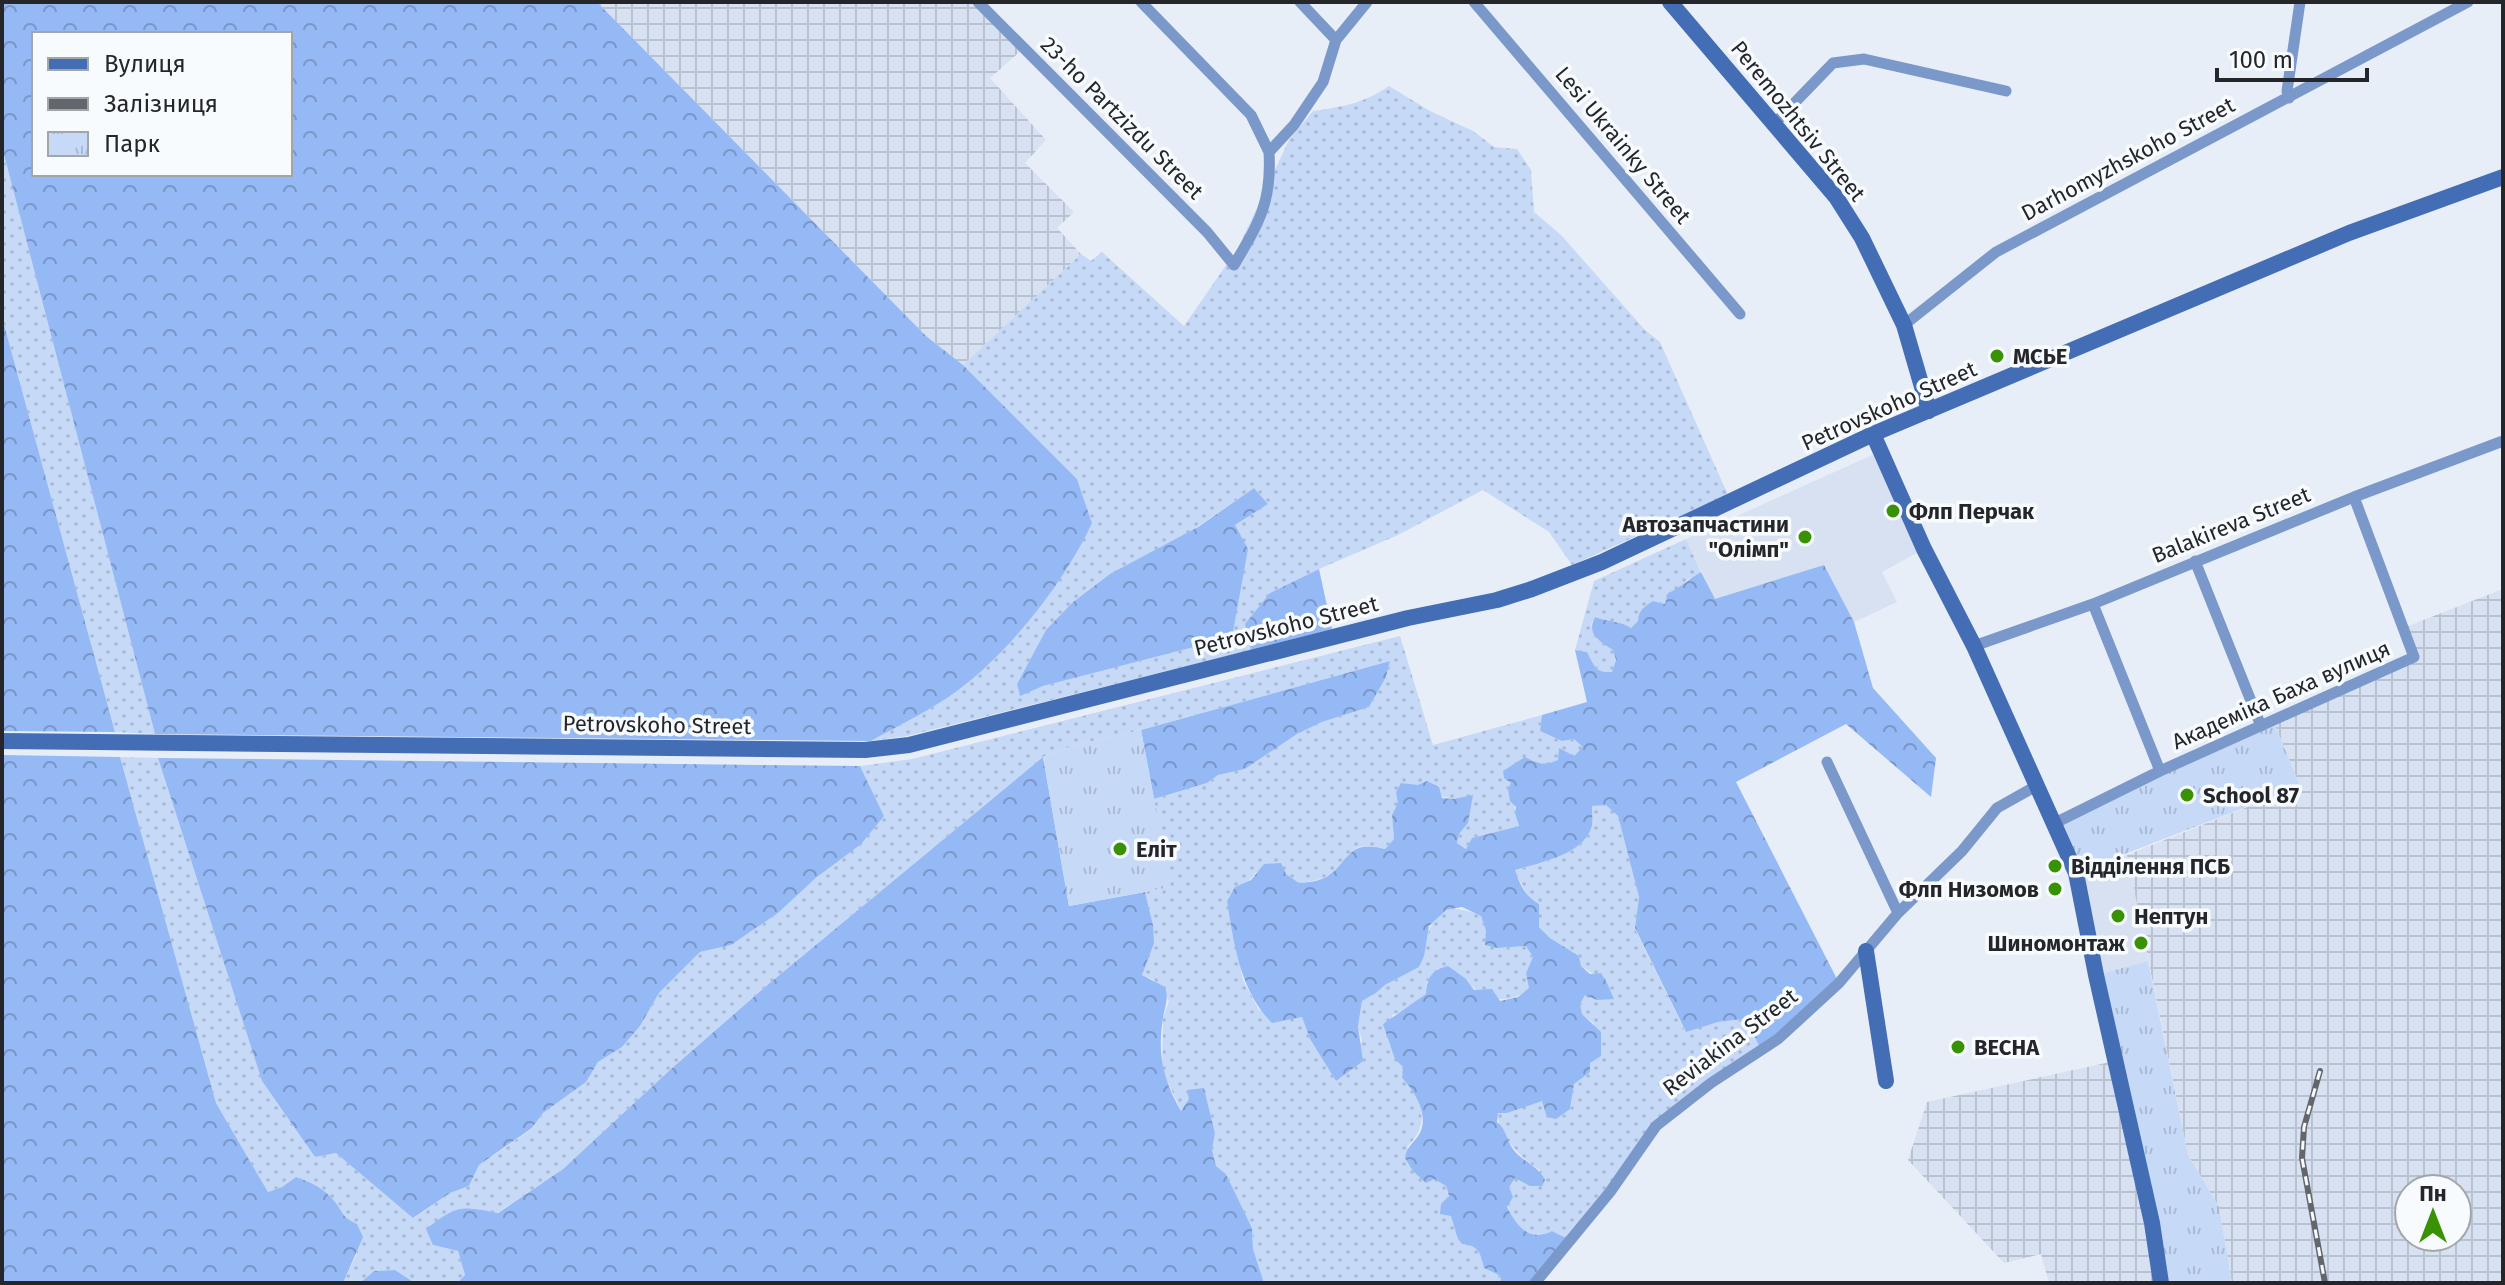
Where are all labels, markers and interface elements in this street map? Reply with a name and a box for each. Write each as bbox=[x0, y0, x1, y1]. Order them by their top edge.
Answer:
street label: 23-ho Partzizdu Street bbox=[1035, 31, 1209, 205]
legend bbox=[32, 32, 292, 176]
scale bar bbox=[2217, 32, 2367, 82]
street label: Peremozhtsiv Street bbox=[1725, 35, 1871, 207]
text: 100 m bbox=[2229, 46, 2293, 74]
text: Вулиця bbox=[104, 50, 186, 78]
street label: Lesi Ukrainky Street bbox=[1549, 61, 1697, 229]
text: Залізниця bbox=[104, 90, 218, 118]
street label: Darhomyzhskoho Street bbox=[2017, 91, 2239, 227]
text: Парк bbox=[104, 130, 161, 158]
place label: МСЬЕ bbox=[2013, 343, 2067, 370]
marker: МСЬЕ bbox=[1988, 347, 2006, 365]
street label: Petrovskoho Street bbox=[1797, 355, 1981, 457]
street label: Balakireva Street bbox=[2148, 481, 2314, 569]
place label: Флп Перчак bbox=[1909, 498, 2035, 525]
marker: Флп Перчак bbox=[1884, 502, 1902, 520]
place label: Автозапчастини "Олімп" bbox=[1621, 511, 1789, 563]
marker: Автозапчастини "Олімп" bbox=[1796, 528, 1814, 546]
street label: Petrovskoho Street bbox=[1191, 590, 1381, 662]
street label: Академіка Баха вулиця bbox=[2168, 635, 2394, 755]
street label: Petrovskoho Street bbox=[562, 710, 752, 740]
place label: School 87 bbox=[2203, 782, 2299, 809]
marker: School 87 bbox=[2178, 786, 2196, 804]
place label: Еліт bbox=[1136, 836, 1177, 863]
marker: Еліт bbox=[1111, 840, 1129, 858]
place label: Відділення ПСБ bbox=[2071, 853, 2230, 880]
marker: Відділення ПСБ bbox=[2046, 857, 2064, 875]
place label: Флп Низомов bbox=[1899, 876, 2039, 903]
marker: Флп Низомов bbox=[2046, 880, 2064, 898]
place label: Нептун bbox=[2134, 903, 2208, 930]
marker: Нептун bbox=[2109, 907, 2127, 925]
place label: Шиномонтаж bbox=[1987, 930, 2125, 957]
marker: Шиномонтаж bbox=[2132, 934, 2150, 952]
street label: Reviakina Street bbox=[1657, 983, 1803, 1101]
place label: ВЕСНА bbox=[1974, 1034, 2040, 1061]
marker: ВЕСНА bbox=[1949, 1038, 1967, 1056]
north arrow bbox=[2393, 1173, 2473, 1253]
text: Пн bbox=[2419, 1180, 2447, 1207]

